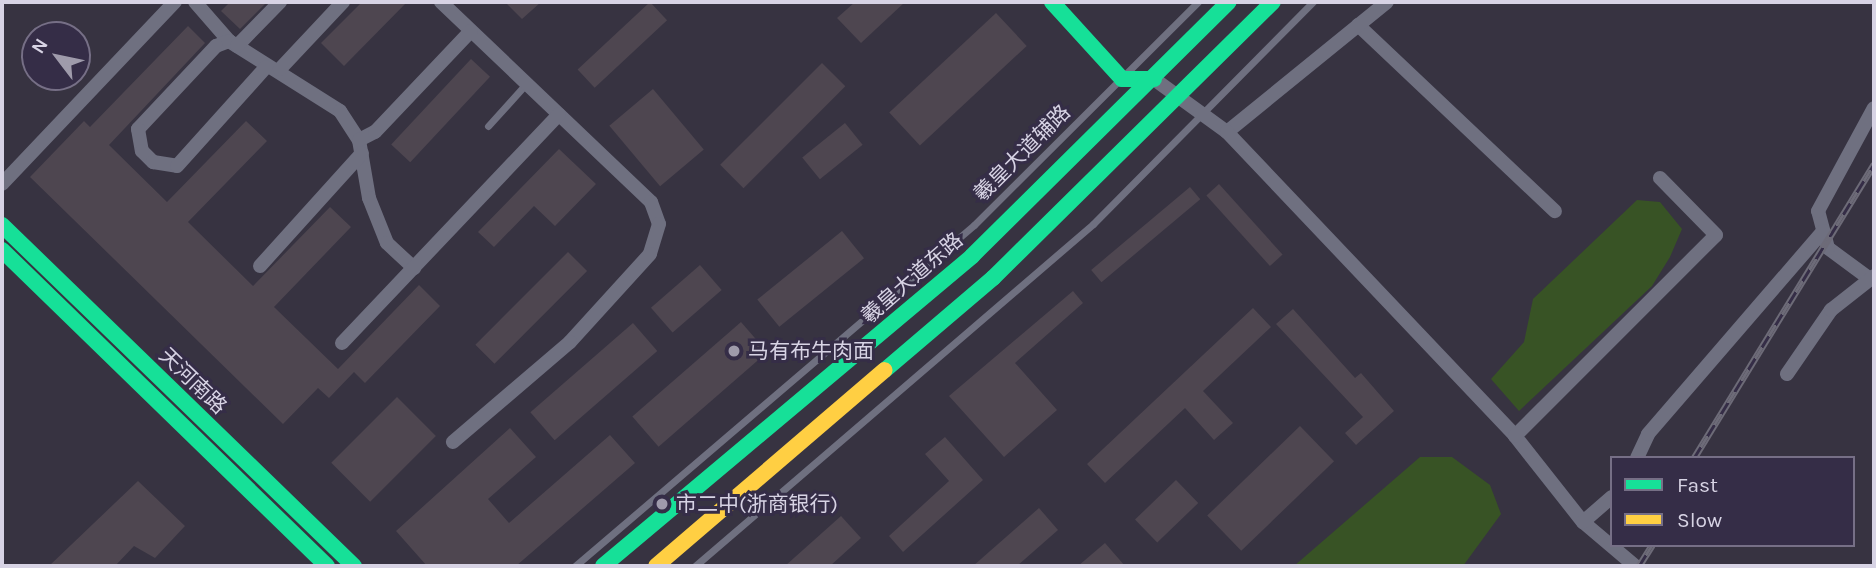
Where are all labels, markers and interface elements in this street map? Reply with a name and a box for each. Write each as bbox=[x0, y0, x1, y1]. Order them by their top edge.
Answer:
north arrow bbox=[21, 21, 91, 91]
text: N bbox=[27, 34, 53, 58]
street label: 羲皇大道辅路 bbox=[969, 100, 1075, 206]
street label: 羲皇大道东路 bbox=[856, 227, 968, 329]
place label: 马有布牛肉面 bbox=[748, 338, 874, 364]
street label: 天河南路 bbox=[154, 343, 232, 419]
marker: 马有布牛肉面 bbox=[726, 343, 742, 359]
legend bbox=[1610, 456, 1855, 547]
text: Fast bbox=[1677, 473, 1718, 497]
place label: 市二中(浙商银行) bbox=[676, 491, 838, 517]
marker: 市二中(浙商银行) bbox=[654, 496, 670, 512]
text: Slow bbox=[1677, 508, 1722, 532]

